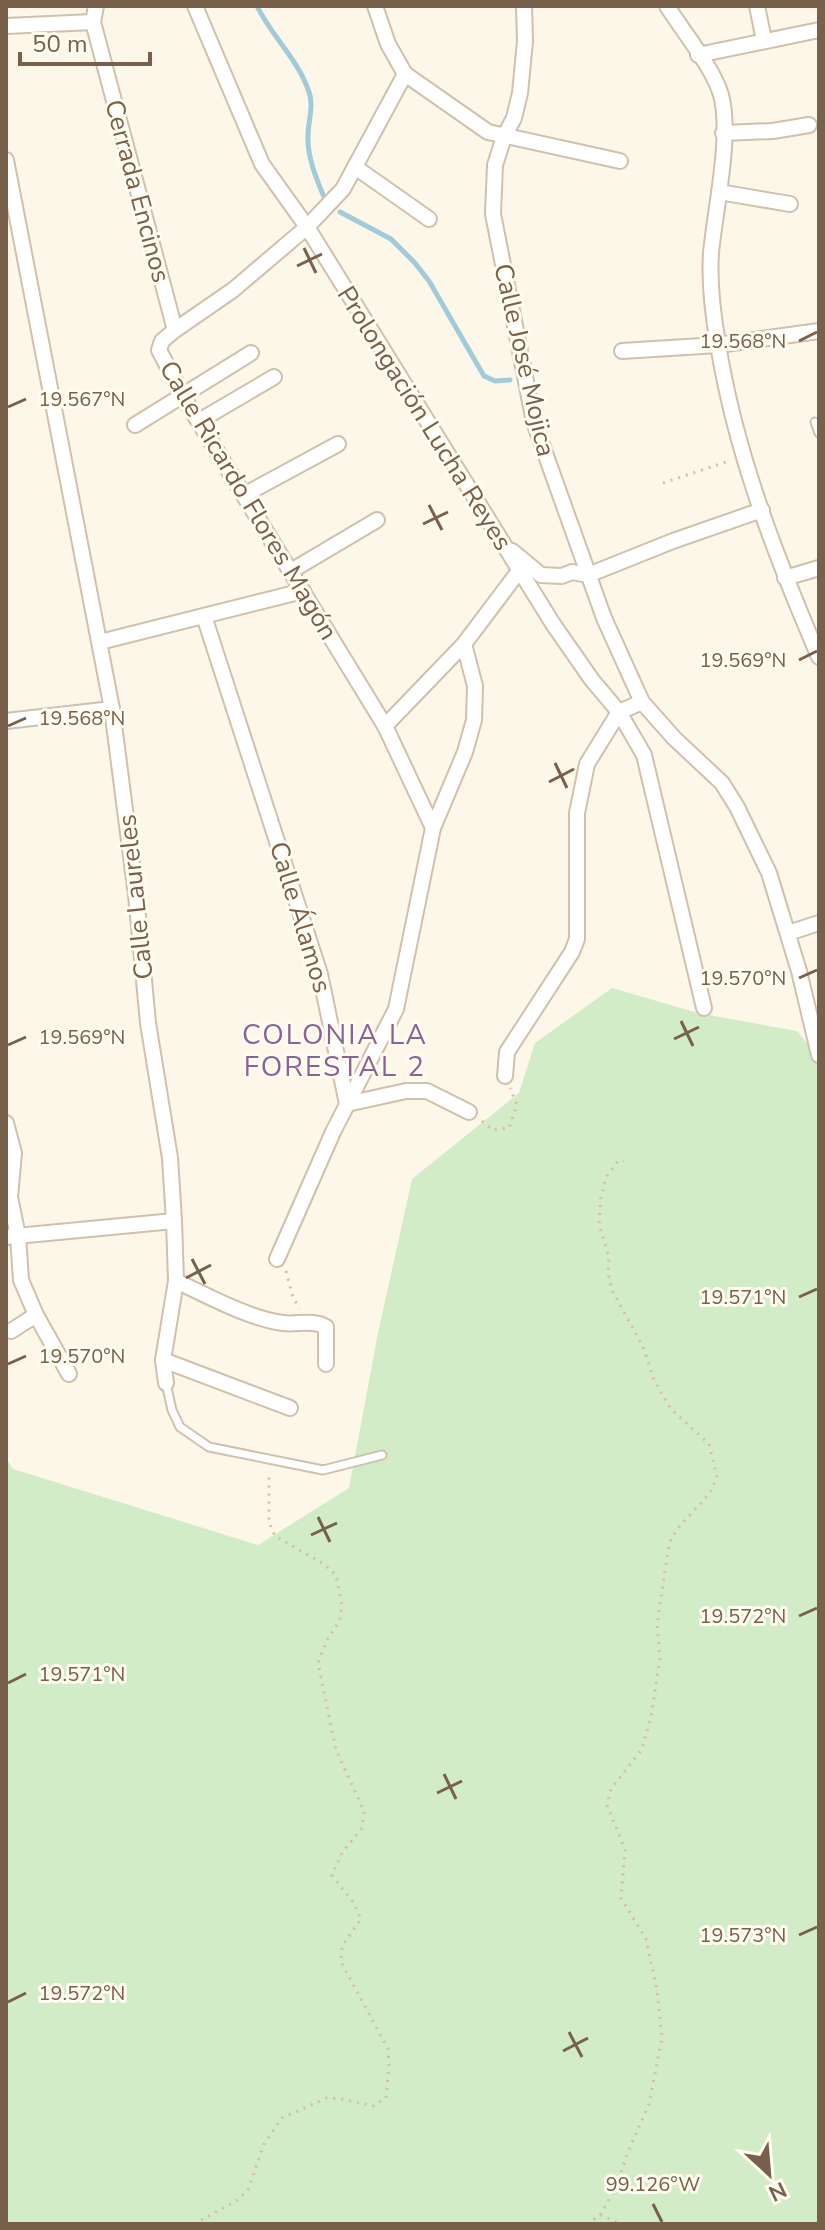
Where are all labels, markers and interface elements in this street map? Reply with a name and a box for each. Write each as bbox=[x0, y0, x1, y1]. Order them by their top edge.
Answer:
scale bar bbox=[20, 16, 150, 66]
text: 50 m bbox=[32, 28, 88, 60]
street label: Cerrada Encinos bbox=[96, 96, 179, 286]
street label: Calle José Mojica bbox=[485, 260, 564, 460]
street label: Prolongación Lucha Reyes bbox=[329, 279, 520, 557]
text: 19.568°N bbox=[700, 328, 786, 355]
street label: Calle Ricardo Flores Magón bbox=[151, 354, 346, 646]
text: 19.567°N bbox=[39, 386, 125, 413]
text: 19.569°N bbox=[700, 647, 786, 674]
text: 19.568°N bbox=[39, 705, 125, 732]
street label: Calle Laureles bbox=[109, 813, 162, 981]
street label: Calle Álamos bbox=[261, 837, 340, 997]
text: 19.570°N bbox=[700, 965, 786, 992]
district label: COLONIA LA FORESTAL 2 bbox=[242, 1016, 428, 1086]
text: 19.569°N bbox=[39, 1024, 125, 1051]
text: 19.571°N bbox=[700, 1284, 786, 1311]
text: 19.570°N bbox=[39, 1343, 125, 1370]
text: 19.572°N bbox=[700, 1603, 786, 1630]
text: 19.571°N bbox=[39, 1661, 125, 1688]
text: 19.573°N bbox=[700, 1922, 786, 1949]
text: 19.572°N bbox=[39, 1980, 125, 2007]
north arrow bbox=[729, 2134, 809, 2214]
text: 99.126°W bbox=[606, 2171, 700, 2198]
text: N bbox=[763, 2174, 791, 2208]

